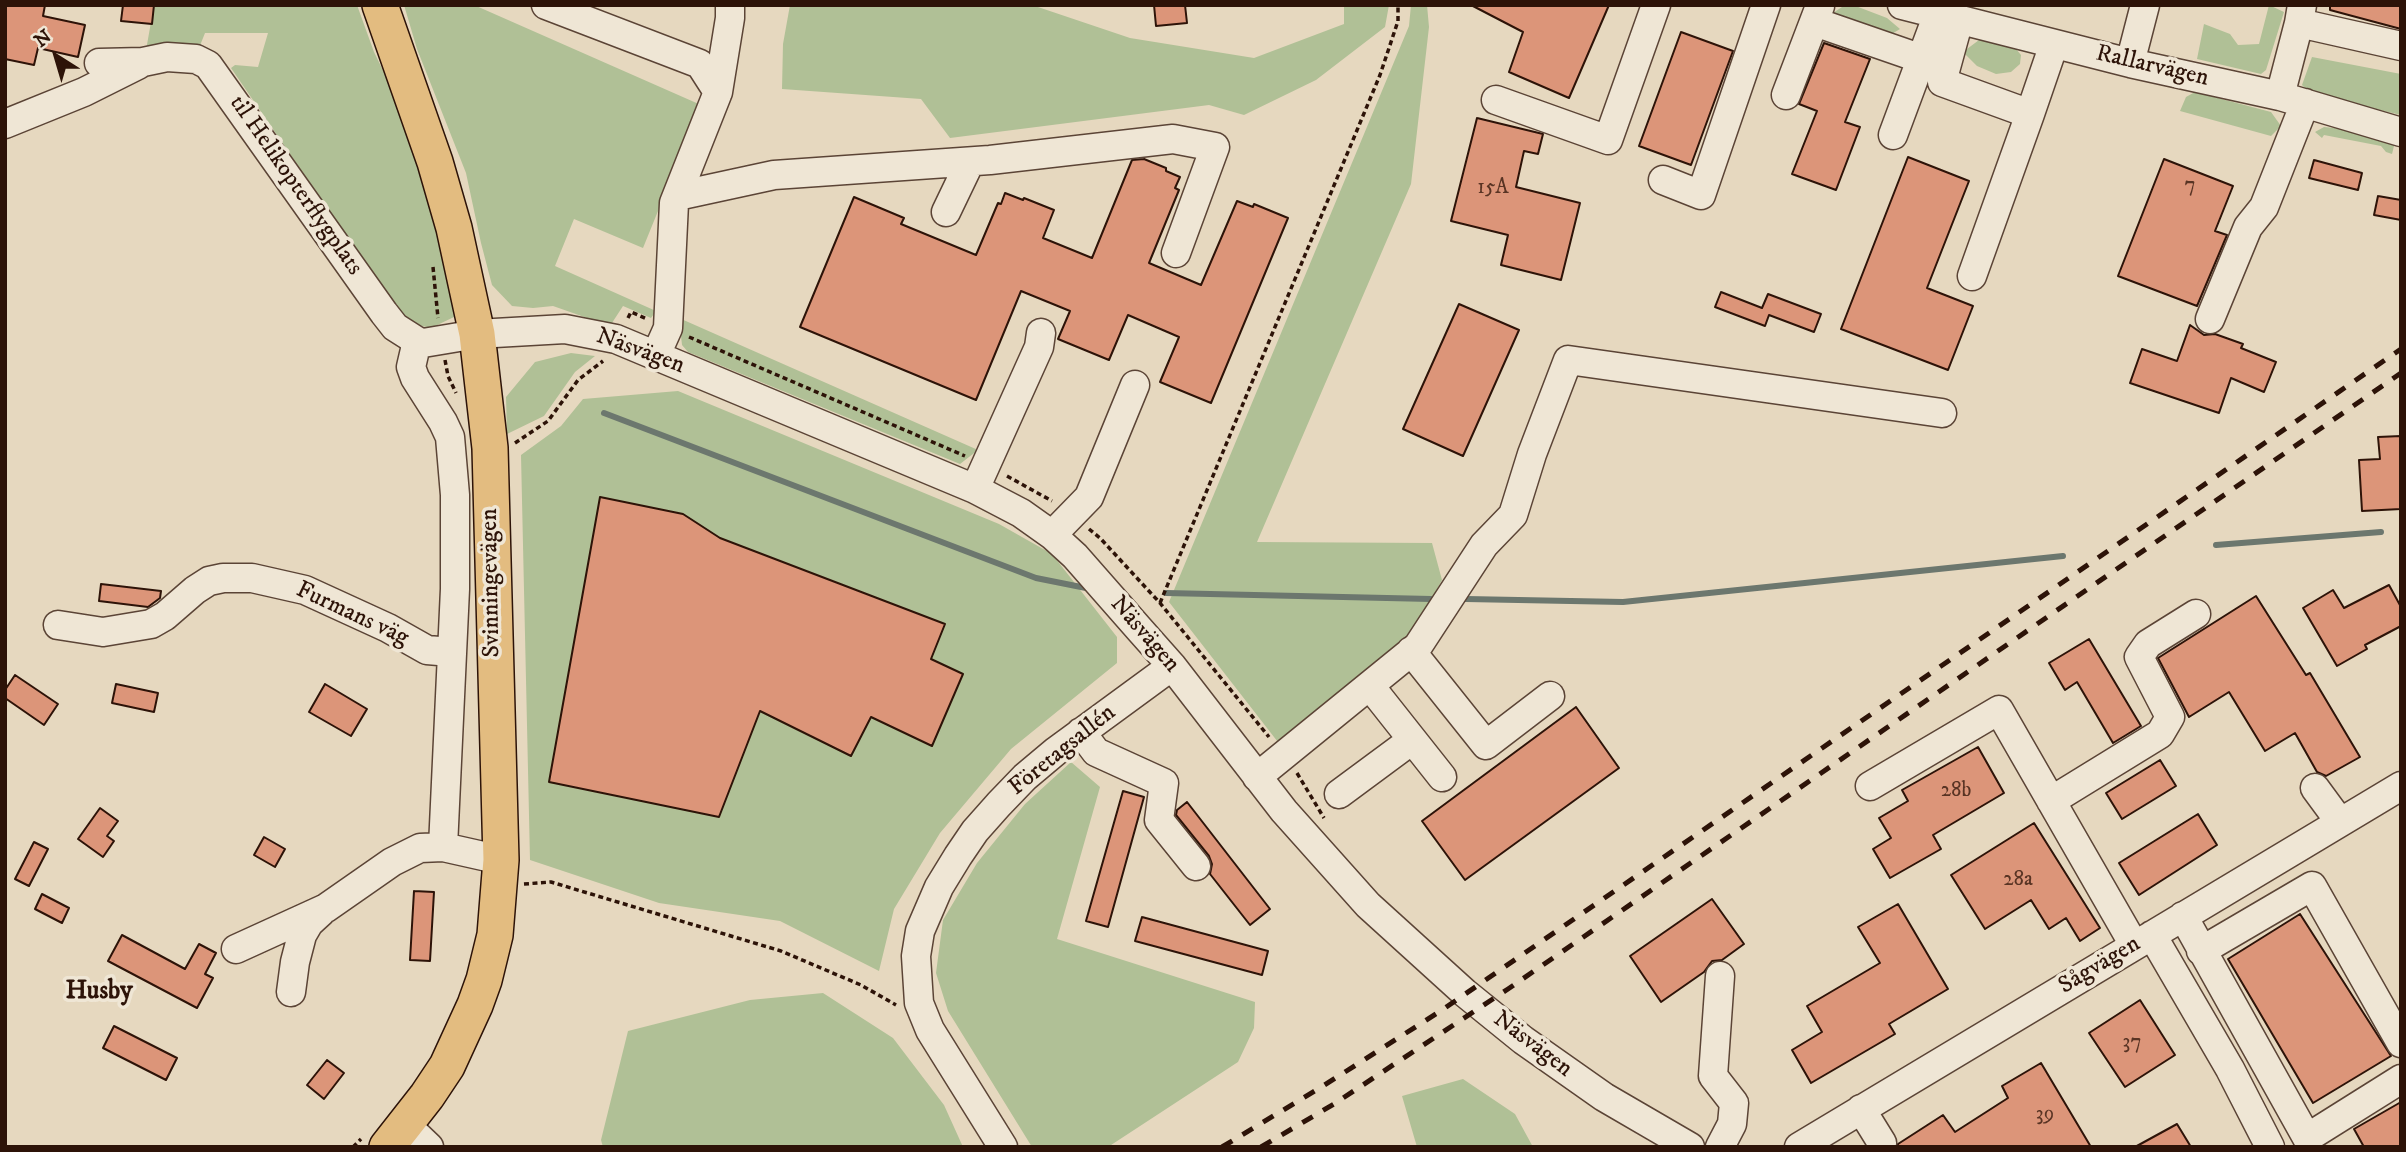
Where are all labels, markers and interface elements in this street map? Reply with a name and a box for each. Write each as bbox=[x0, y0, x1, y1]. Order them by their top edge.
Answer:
north arrow bbox=[21, 21, 91, 91]
text: N bbox=[30, 25, 56, 53]
street label: Rallarvägen bbox=[2093, 40, 2211, 94]
street label: til Helikopterflygplats bbox=[222, 91, 368, 281]
house number: 7 bbox=[2184, 174, 2196, 200]
house number: 15A bbox=[1477, 176, 1509, 202]
street label: Näsvägen bbox=[592, 323, 688, 381]
street label: Svinningevägen bbox=[476, 508, 508, 658]
street label: Furmans väg bbox=[291, 576, 413, 654]
street label: Näsvägen bbox=[1103, 591, 1185, 679]
street label: Företagsallén bbox=[1004, 699, 1122, 803]
house number: 28b bbox=[1941, 779, 1971, 805]
house number: 28a bbox=[2003, 868, 2033, 894]
street label: Sågvägen bbox=[2054, 930, 2146, 1002]
district label: Husby bbox=[65, 977, 133, 1009]
street label: Näsvägen bbox=[1486, 1006, 1578, 1084]
house number: 37 bbox=[2123, 1031, 2141, 1057]
house number: 39 bbox=[2036, 1103, 2054, 1129]

